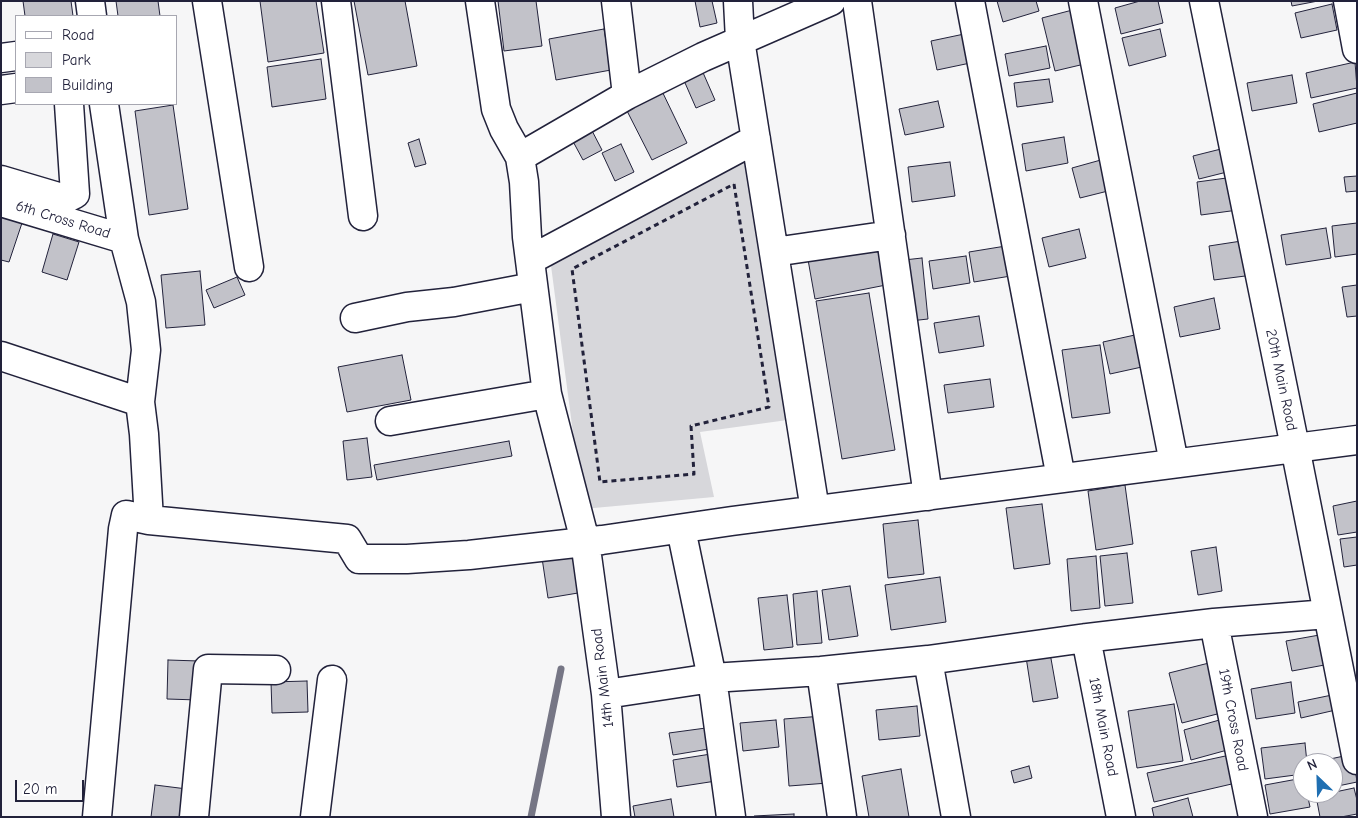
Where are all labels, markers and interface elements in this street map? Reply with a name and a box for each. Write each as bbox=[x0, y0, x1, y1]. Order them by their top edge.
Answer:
legend bbox=[15, 15, 178, 105]
text: Road bbox=[62, 26, 94, 44]
text: Park bbox=[62, 51, 91, 69]
text: Building bbox=[62, 76, 113, 94]
street label: 6th Cross Road bbox=[13, 197, 113, 243]
street label: 20th Main Road bbox=[1261, 327, 1301, 433]
street label: 14th Main Road bbox=[588, 627, 618, 729]
street label: 19th Cross Road bbox=[1214, 667, 1252, 773]
street label: 18th Main Road bbox=[1085, 676, 1121, 778]
north arrow bbox=[1293, 753, 1343, 803]
text: N bbox=[1304, 755, 1320, 774]
scale bar bbox=[18, 770, 86, 802]
text: 20 m bbox=[23, 780, 57, 798]

